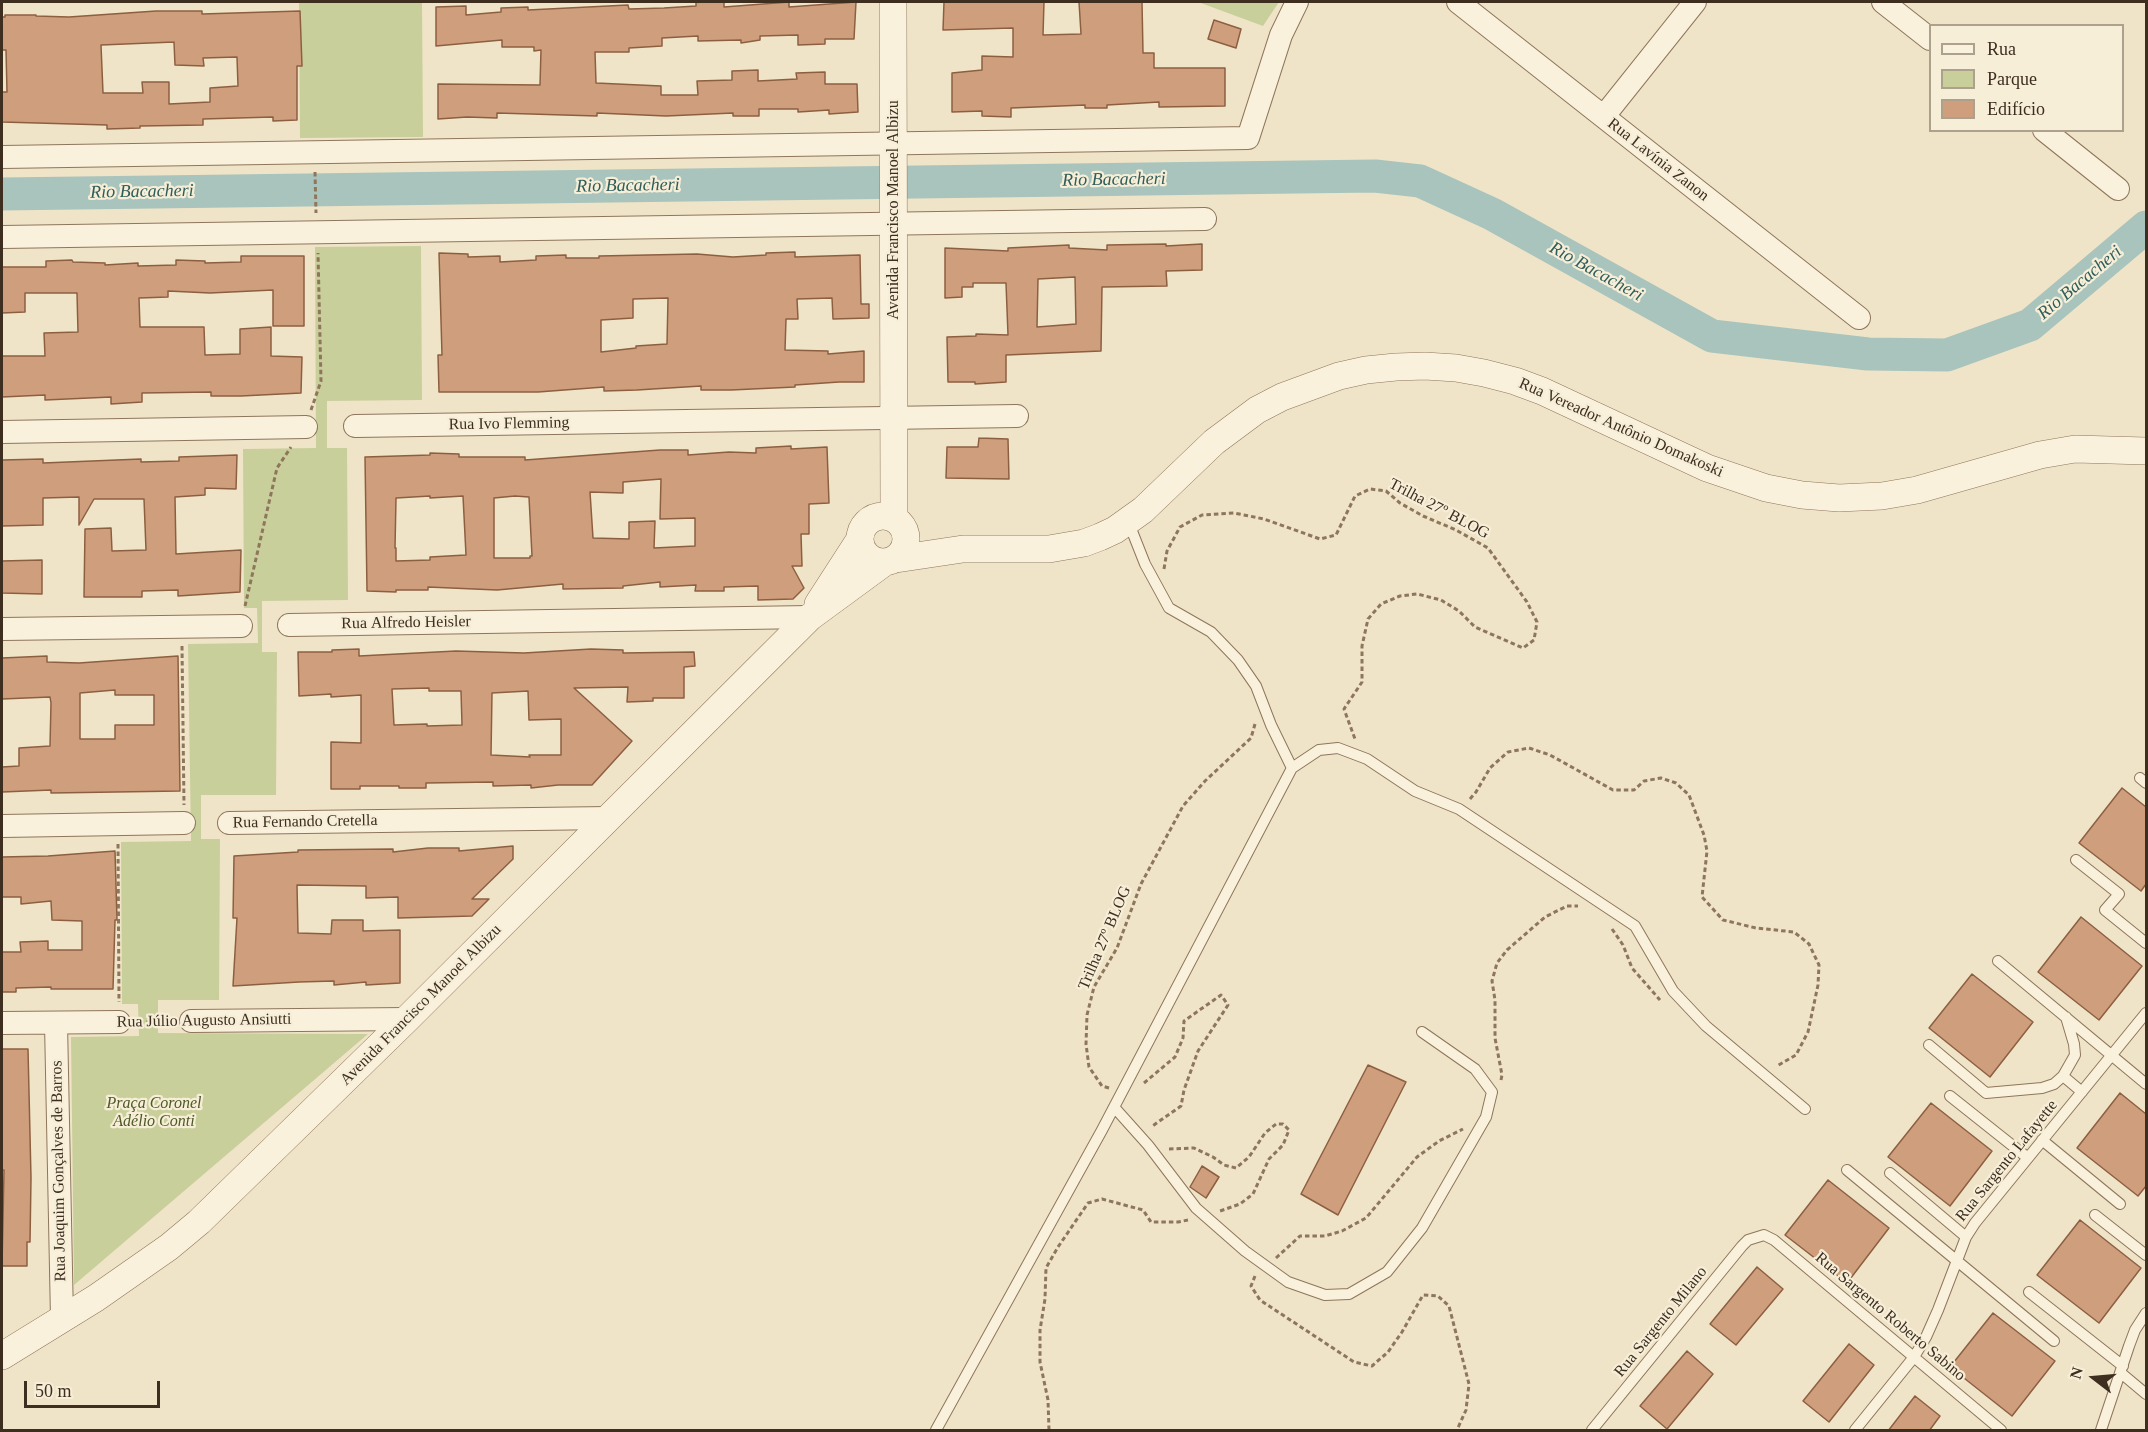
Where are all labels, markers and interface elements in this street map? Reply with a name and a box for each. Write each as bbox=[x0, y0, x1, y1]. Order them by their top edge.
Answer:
legend bbox=[1929, 24, 2124, 132]
text: Rua bbox=[1987, 39, 2016, 59]
text: Parque bbox=[1987, 69, 2037, 89]
text: Edifício bbox=[1987, 99, 2045, 119]
street label: Avenida Francisco Manoel Albizu bbox=[884, 100, 904, 320]
street label: Rua Lavínia Zanon bbox=[1603, 114, 1713, 206]
water label: Rio Bacacheri bbox=[1062, 168, 1166, 192]
water label: Rio Bacacheri bbox=[576, 174, 680, 198]
water label: Rio Bacacheri bbox=[90, 180, 194, 204]
water label: Rio Bacacheri bbox=[1546, 237, 1646, 307]
water label: Rio Bacacheri bbox=[2033, 241, 2127, 325]
street label: Rua Vereador Antônio Domakoski bbox=[1516, 374, 1726, 482]
street label: Rua Ivo Flemming bbox=[448, 413, 570, 435]
street label: Trilha 27º BLOG bbox=[1385, 474, 1493, 544]
street label: Rua Alfredo Heisler bbox=[341, 612, 471, 634]
street label: Rua Fernando Cretella bbox=[232, 811, 378, 833]
street label: Trilha 27º BLOG bbox=[1074, 883, 1136, 993]
street label: Avenida Francisco Manoel Albizu bbox=[337, 921, 505, 1089]
street label: Rua Júlio Augusto Ansiutti bbox=[117, 1010, 291, 1032]
street label: Rua Joaquim Gonçalves de Barros bbox=[47, 1060, 71, 1282]
park label: Praça Coronel Adélio Conti bbox=[107, 1094, 201, 1132]
street label: Rua Sargento Lafayette bbox=[1952, 1096, 2062, 1226]
street label: Rua Sargento Roberto Sabino bbox=[1811, 1248, 1969, 1386]
street label: Rua Sargento Milano bbox=[1611, 1263, 1711, 1381]
north arrow bbox=[2064, 1348, 2124, 1408]
text: N bbox=[2066, 1365, 2086, 1381]
scale bar bbox=[27, 1369, 164, 1407]
text: 50 m bbox=[35, 1381, 72, 1401]

